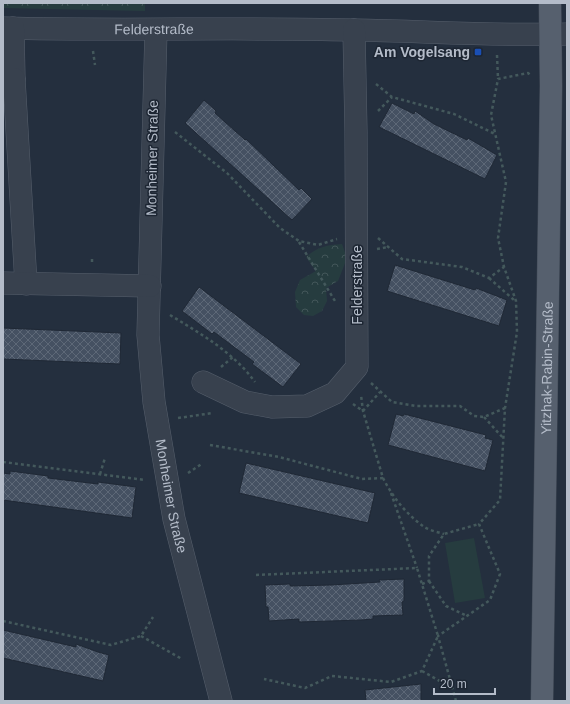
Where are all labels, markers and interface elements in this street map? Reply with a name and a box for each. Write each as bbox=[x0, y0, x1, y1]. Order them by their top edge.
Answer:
street label: Felderstraße bbox=[114, 21, 194, 37]
place label: Am Vogelsang bbox=[374, 44, 470, 60]
marker: Am Vogelsang bbox=[473, 47, 483, 57]
street label: Monheimer Straße bbox=[143, 100, 161, 216]
street label: Felderstraße bbox=[349, 245, 365, 325]
street label: Yitzhak-Rabin-Straße bbox=[538, 301, 556, 435]
street label: Monheimer Straße bbox=[152, 438, 191, 555]
scale bar bbox=[434, 670, 495, 696]
text: 20 m bbox=[440, 677, 467, 691]

